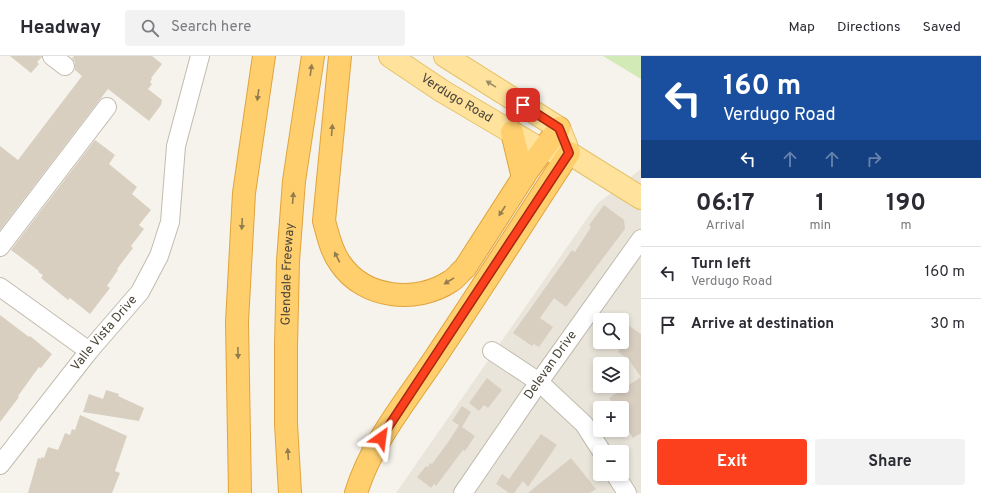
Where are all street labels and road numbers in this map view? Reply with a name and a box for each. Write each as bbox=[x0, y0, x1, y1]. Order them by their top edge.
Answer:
street label: Verdugo Road bbox=[417, 71, 495, 127]
street label: Glendale Freeway bbox=[278, 222, 299, 326]
street label: Valle Vista Drive bbox=[68, 292, 141, 375]
street label: Delevan Drive bbox=[521, 328, 581, 403]

